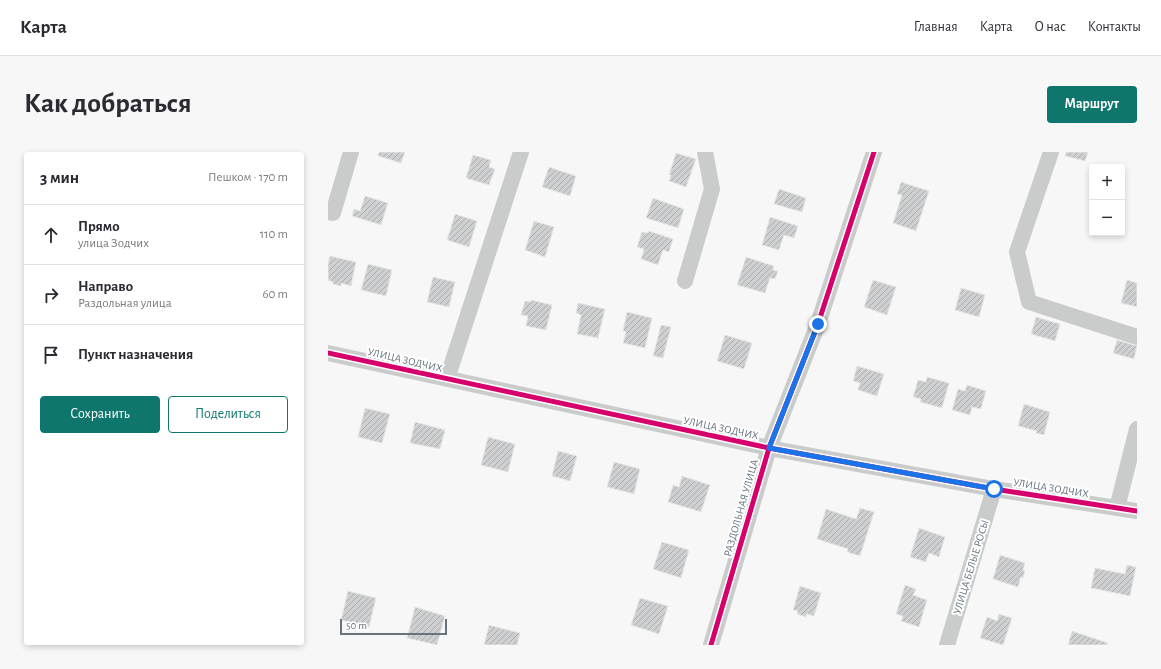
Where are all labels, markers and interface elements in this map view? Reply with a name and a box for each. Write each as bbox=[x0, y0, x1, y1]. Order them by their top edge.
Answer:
text: Карта bbox=[20, 18, 67, 37]
text: Главная bbox=[914, 20, 958, 34]
text: Карта bbox=[980, 20, 1013, 34]
text: О нас bbox=[1035, 20, 1066, 34]
text: Контакты bbox=[1088, 20, 1141, 34]
button: Маршрут bbox=[1047, 86, 1137, 123]
text: Как добраться bbox=[24, 90, 192, 118]
map controls bbox=[1089, 164, 1125, 236]
button: + bbox=[1089, 164, 1125, 200]
text: 3 мин bbox=[40, 169, 79, 186]
text: Пешком · 170 m bbox=[208, 171, 288, 184]
button: − bbox=[1089, 200, 1125, 236]
text: Прямо bbox=[78, 219, 120, 234]
icon: ahead bbox=[40, 224, 62, 246]
text: 110 m bbox=[260, 228, 288, 241]
text: улица Зодчих bbox=[78, 237, 149, 250]
text: Направо bbox=[78, 279, 133, 294]
icon: right bbox=[40, 284, 62, 306]
text: 60 m bbox=[262, 288, 288, 301]
text: Раздольная улица bbox=[78, 297, 172, 310]
route end bbox=[809, 315, 827, 333]
icon: arrive bbox=[40, 344, 62, 366]
street label: УЛИЦА ЗОДЧИХ bbox=[366, 346, 444, 374]
text: Пункт назначения bbox=[78, 347, 193, 362]
button: Сохранить bbox=[40, 396, 160, 433]
button: Поделиться bbox=[168, 396, 288, 433]
street label: УЛИЦА ЗОДЧИХ bbox=[682, 415, 760, 441]
street label: РАЗДОЛЬНАЯ УЛИЦА bbox=[722, 458, 760, 558]
street label: УЛИЦА ЗОДЧИХ bbox=[1012, 477, 1090, 499]
route start bbox=[985, 480, 1003, 498]
street label: УЛИЦА БЕЛЫЕ РОСЫ bbox=[951, 518, 991, 616]
scale bar bbox=[340, 617, 447, 636]
text: 50 m bbox=[346, 620, 367, 631]

